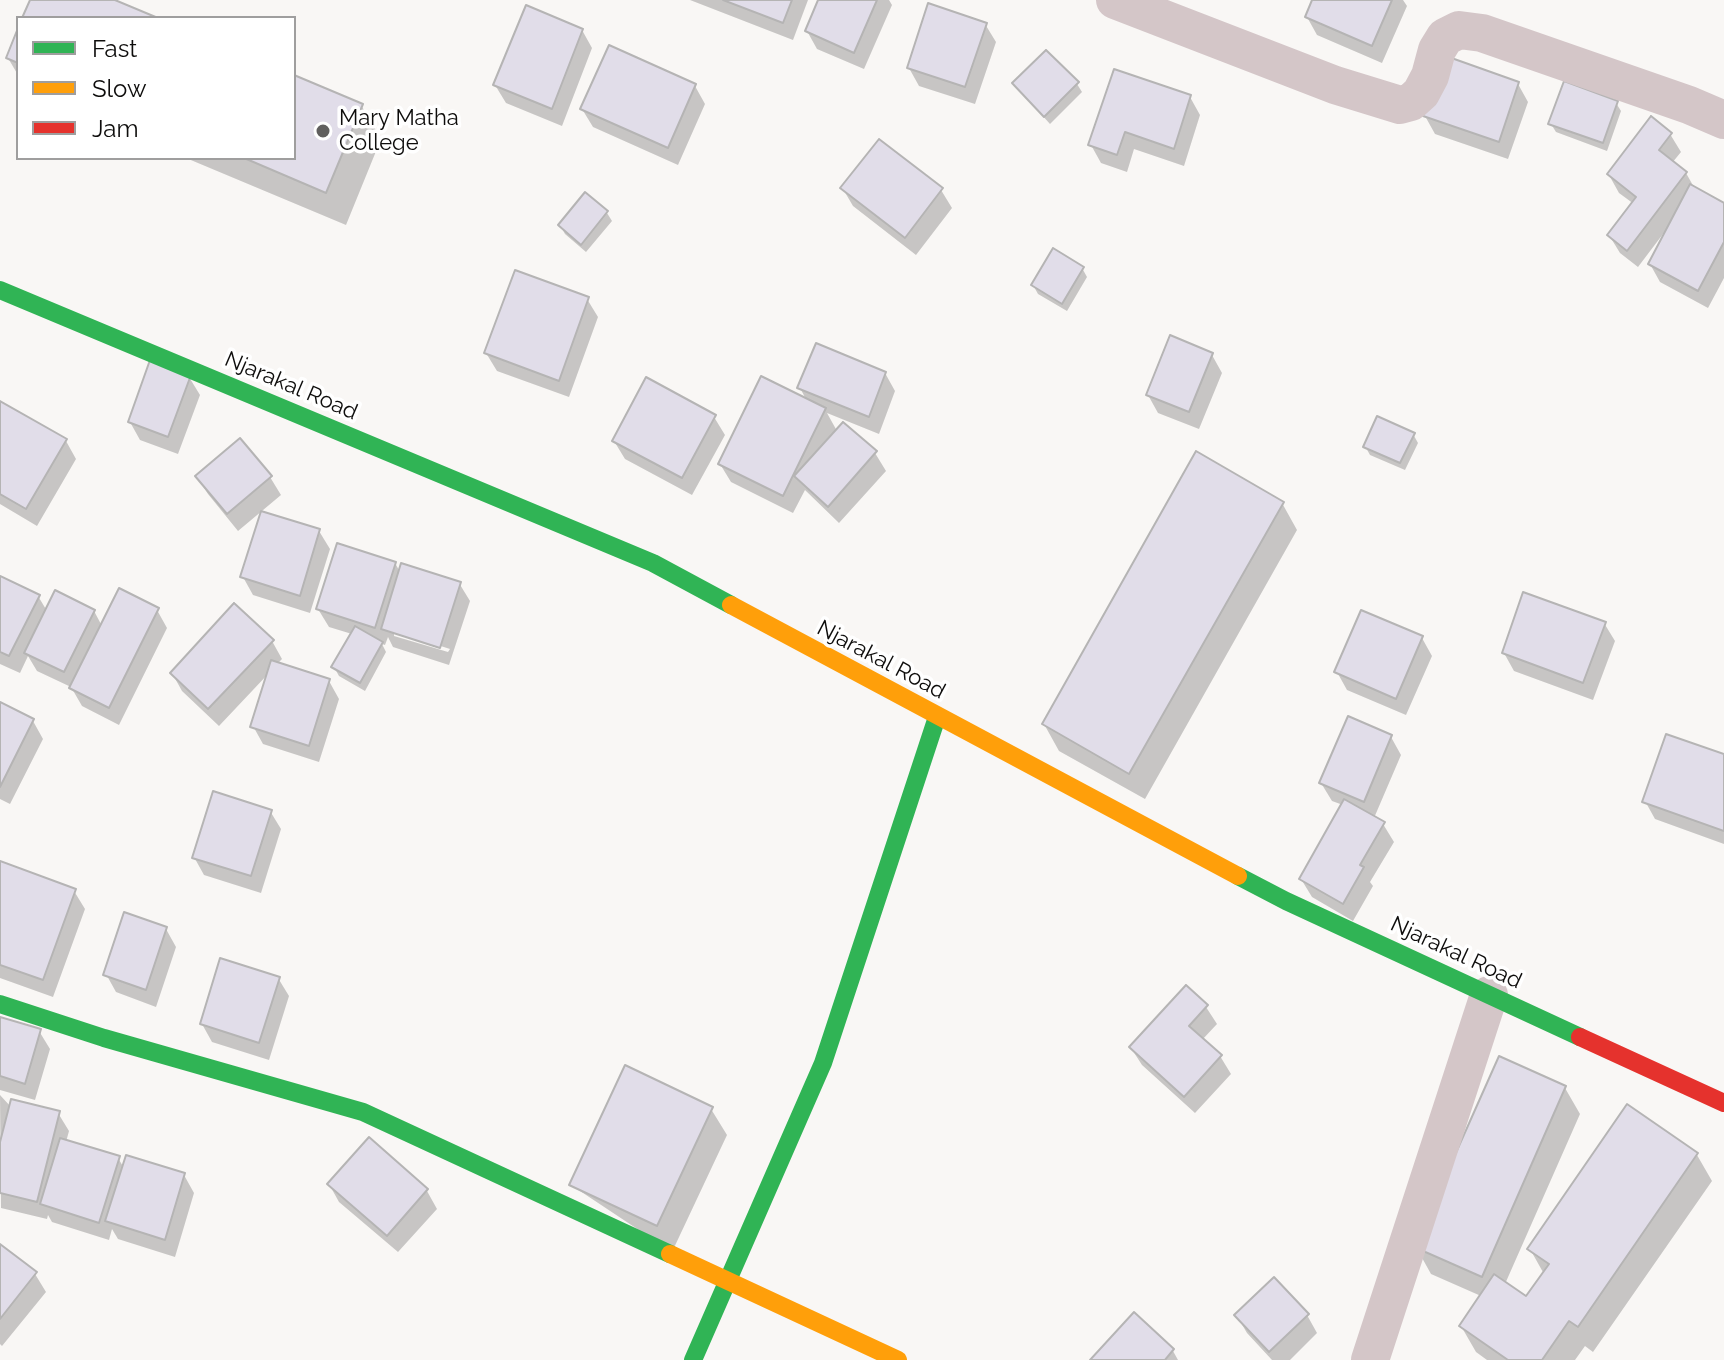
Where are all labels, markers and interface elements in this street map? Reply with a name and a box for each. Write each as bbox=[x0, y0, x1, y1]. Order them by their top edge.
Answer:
legend bbox=[16, 16, 296, 160]
text: Fast bbox=[92, 34, 137, 63]
text: Slow bbox=[92, 74, 146, 103]
place label: Mary Matha College bbox=[339, 105, 459, 156]
text: Jam bbox=[92, 114, 138, 143]
marker: Mary Matha College bbox=[314, 122, 332, 140]
street label: Njarakal Road bbox=[221, 346, 361, 426]
street label: Njarakal Road bbox=[812, 615, 950, 705]
street label: Njarakal Road bbox=[1386, 911, 1526, 995]

